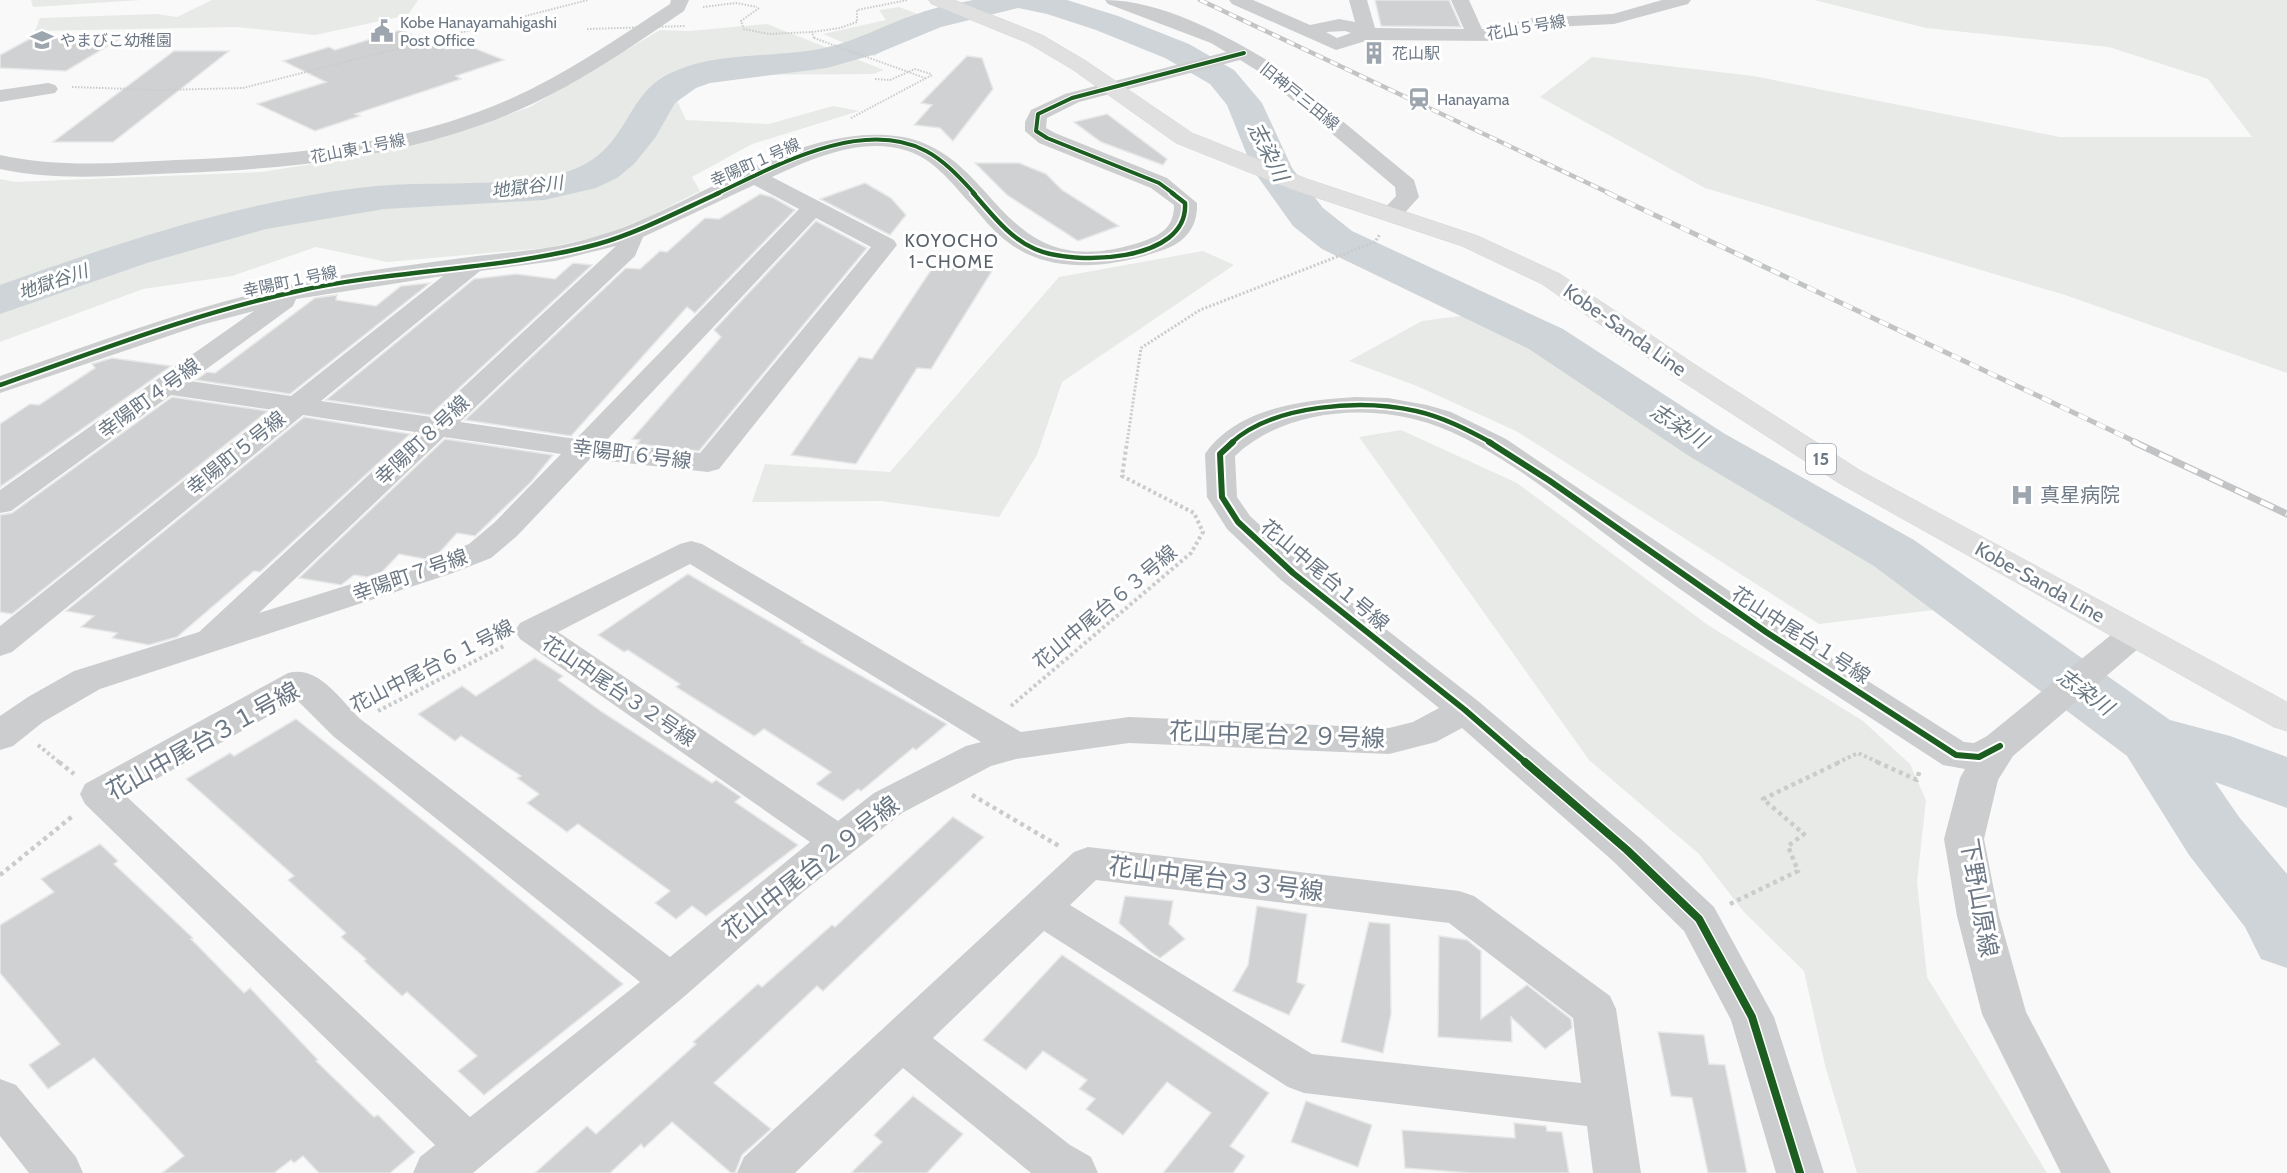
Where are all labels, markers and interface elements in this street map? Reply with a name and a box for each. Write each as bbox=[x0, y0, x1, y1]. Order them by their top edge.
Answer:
street label: 花山５号線 bbox=[1485, 11, 1567, 44]
place label: Kobe Hanayamahigashi Post Office bbox=[400, 13, 557, 50]
public building icon: Kobe Hanayamahigashi Post Office bbox=[369, 18, 395, 44]
school or university icon: やまびこ幼稚園 bbox=[29, 27, 55, 53]
place label: やまびこ幼稚園 bbox=[60, 31, 172, 50]
building icon: 花山駅 bbox=[1361, 40, 1387, 66]
place label: 花山駅 bbox=[1392, 44, 1440, 63]
street label: 旧神戸三田線 bbox=[1256, 59, 1343, 134]
station icon: Hanayama bbox=[1406, 86, 1432, 112]
place label: Hanayama bbox=[1437, 90, 1510, 109]
water label: 志染川 bbox=[1243, 118, 1295, 187]
street label: 花山東１号線 bbox=[309, 130, 407, 167]
street label: 幸陽町１号線 bbox=[707, 134, 803, 191]
water label: 地獄谷川 bbox=[490, 171, 566, 202]
district label: KOYOCHO 1-CHOME bbox=[905, 230, 999, 273]
water label: 地獄谷川 bbox=[15, 259, 93, 304]
street label: 幸陽町１号線 bbox=[241, 262, 339, 301]
street label: Kobe-Sanda Line bbox=[1559, 279, 1691, 381]
street label: 幸陽町４号線 bbox=[93, 353, 205, 443]
street label: 幸陽町８号線 bbox=[370, 390, 474, 490]
water label: 志染川 bbox=[1646, 398, 1714, 454]
street label: 幸陽町５号線 bbox=[182, 406, 290, 500]
street label: 幸陽町６号線 bbox=[571, 435, 693, 473]
road number: 15 bbox=[1806, 444, 1836, 474]
hospital icon: 真星病院 bbox=[2009, 482, 2035, 508]
place label: 真星病院 bbox=[2040, 483, 2120, 507]
street label: 花山中尾台１号線 bbox=[1256, 514, 1394, 636]
street label: Kobe-Sanda Line bbox=[1971, 536, 2109, 628]
street label: 花山中尾台６３号線 bbox=[1028, 540, 1182, 674]
street label: 幸陽町７号線 bbox=[349, 544, 471, 606]
street label: 花山中尾台１号線 bbox=[1727, 581, 1875, 689]
street label: 花山中尾台６１号線 bbox=[346, 614, 518, 718]
street label: 花山中尾台３２号線 bbox=[538, 631, 700, 751]
water label: 志染川 bbox=[2052, 663, 2120, 721]
street label: 花山中尾台３１号線 bbox=[101, 676, 304, 806]
street label: 花山中尾台２９号線 bbox=[1169, 716, 1385, 753]
street label: 花山中尾台２９号線 bbox=[717, 790, 905, 946]
street label: 下野山原線 bbox=[1955, 836, 2004, 960]
street label: 花山中尾台３３号線 bbox=[1107, 851, 1325, 906]

